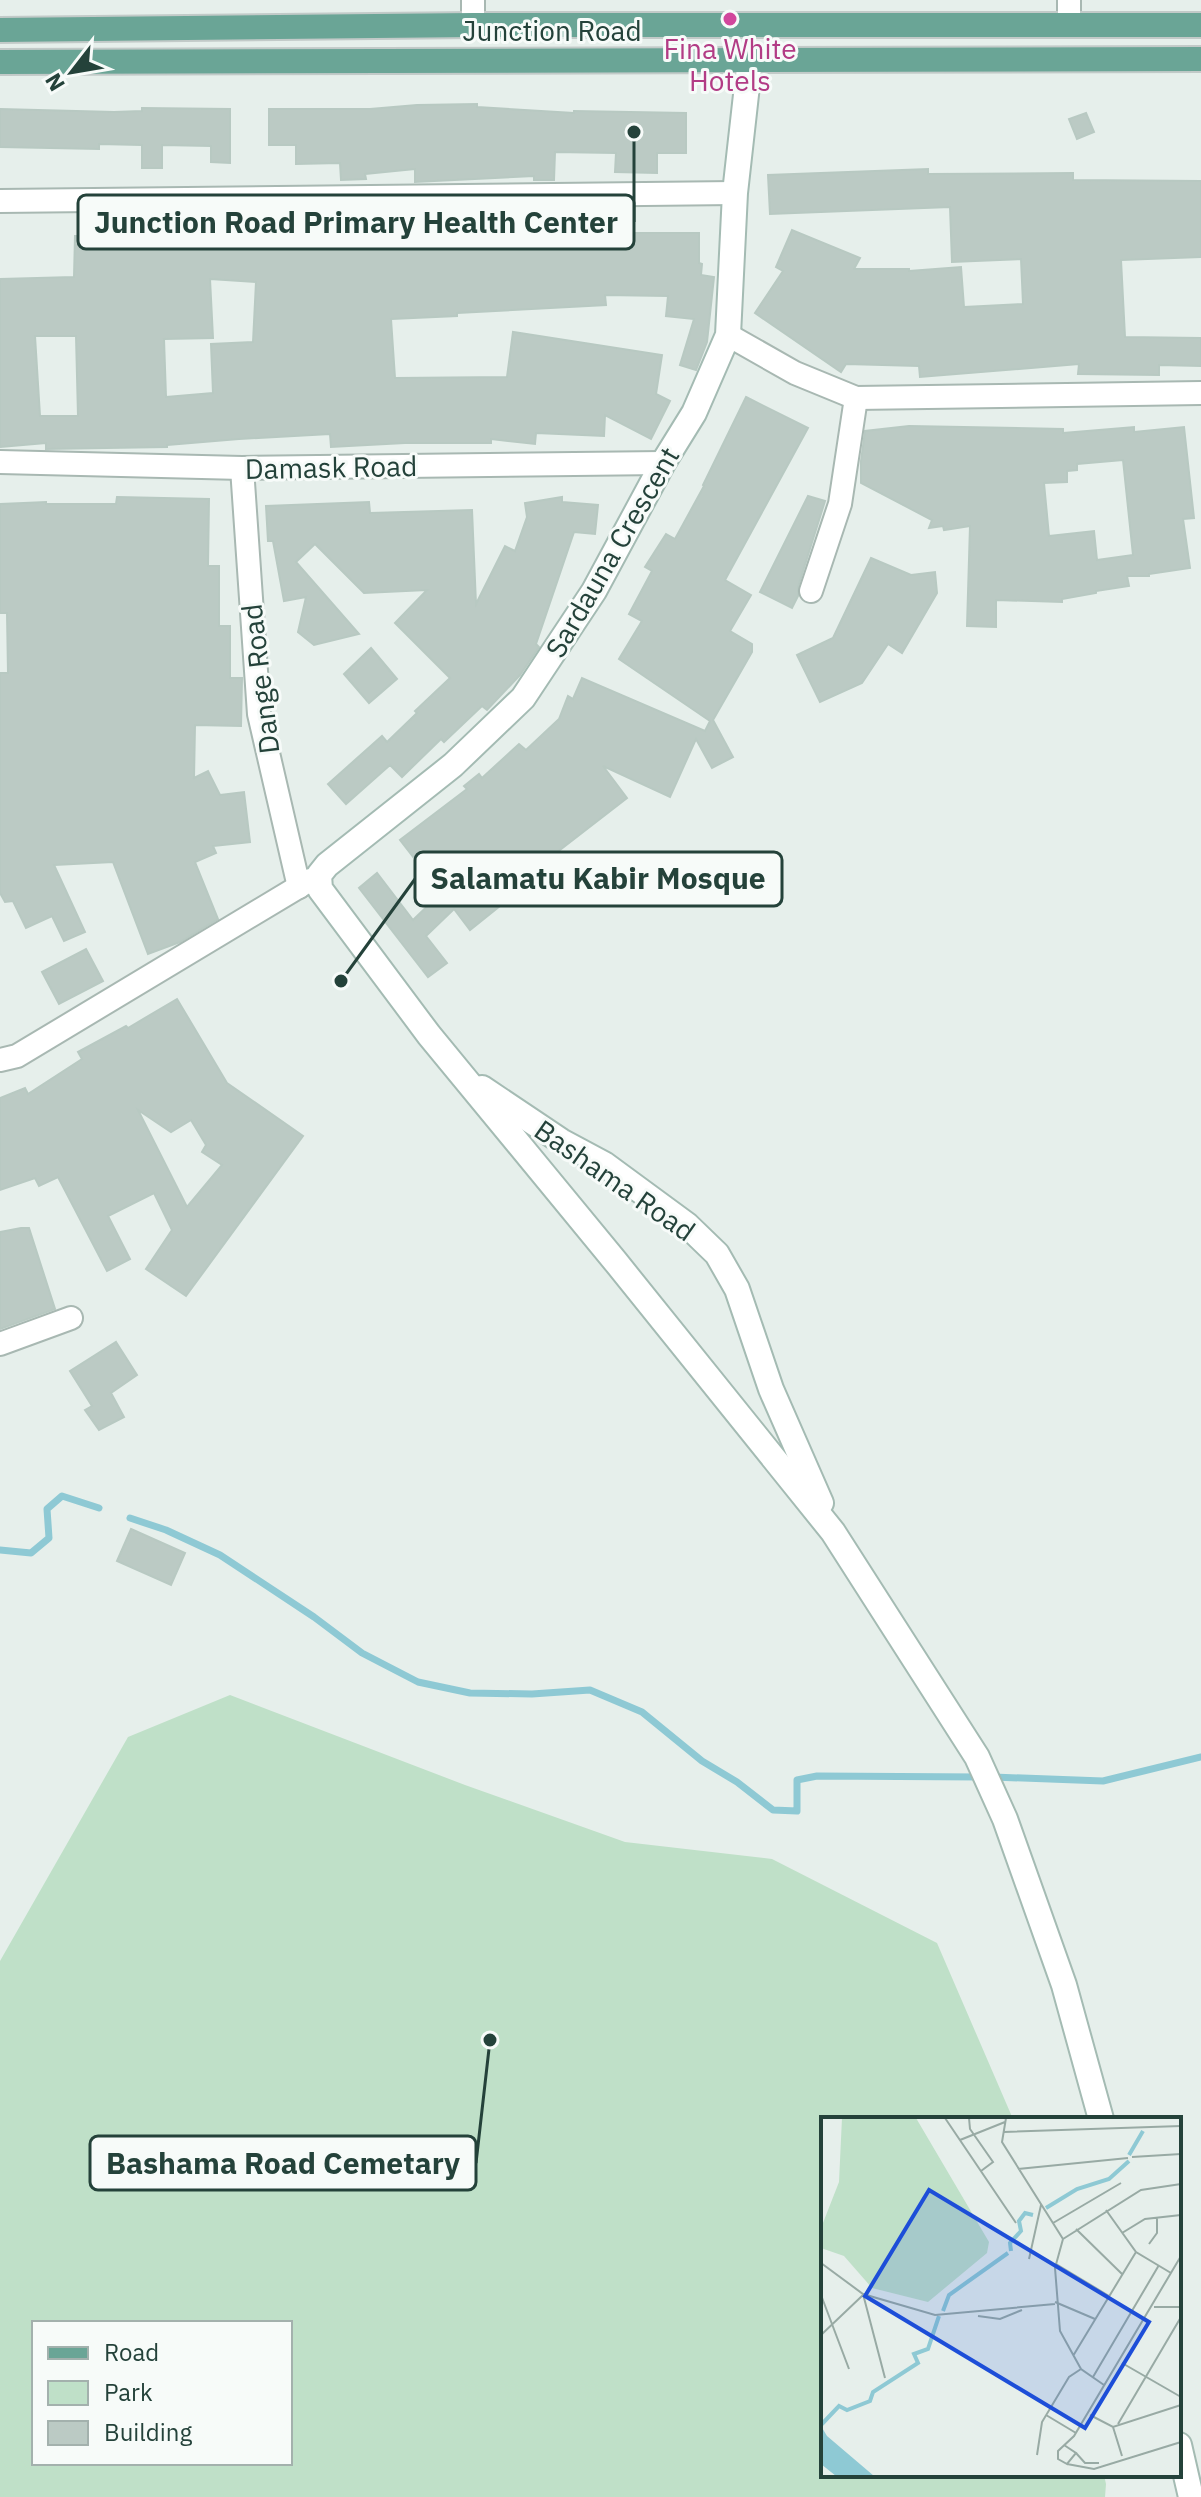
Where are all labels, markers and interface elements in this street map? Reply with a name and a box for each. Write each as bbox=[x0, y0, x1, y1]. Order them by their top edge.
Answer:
marker: Fina White Hotels bbox=[721, 10, 739, 28]
street label: Junction Road bbox=[462, 12, 642, 49]
place label: Fina White Hotels bbox=[663, 30, 797, 99]
north arrow bbox=[32, 32, 112, 112]
text: N bbox=[38, 68, 71, 97]
callout: Junction Road Primary Health Center bbox=[78, 195, 634, 249]
text: Junction Road Primary Health Center bbox=[94, 202, 618, 241]
street label: Sardauna Crescent bbox=[537, 440, 687, 664]
street label: Damask Road bbox=[244, 447, 418, 487]
street label: Dange Road bbox=[232, 602, 288, 756]
callout: Salamatu Kabir Mosque bbox=[415, 852, 782, 906]
text: Salamatu Kabir Mosque bbox=[430, 858, 766, 897]
street label: Bashama Road bbox=[527, 1111, 703, 1249]
inset map bbox=[821, 2117, 1181, 2477]
callout: Bashama Road Cemetary bbox=[90, 2136, 476, 2190]
text: Bashama Road Cemetary bbox=[106, 2143, 460, 2182]
legend bbox=[32, 2321, 292, 2465]
text: Road bbox=[104, 2336, 159, 2368]
text: Park bbox=[104, 2376, 153, 2408]
text: Building bbox=[104, 2416, 192, 2448]

